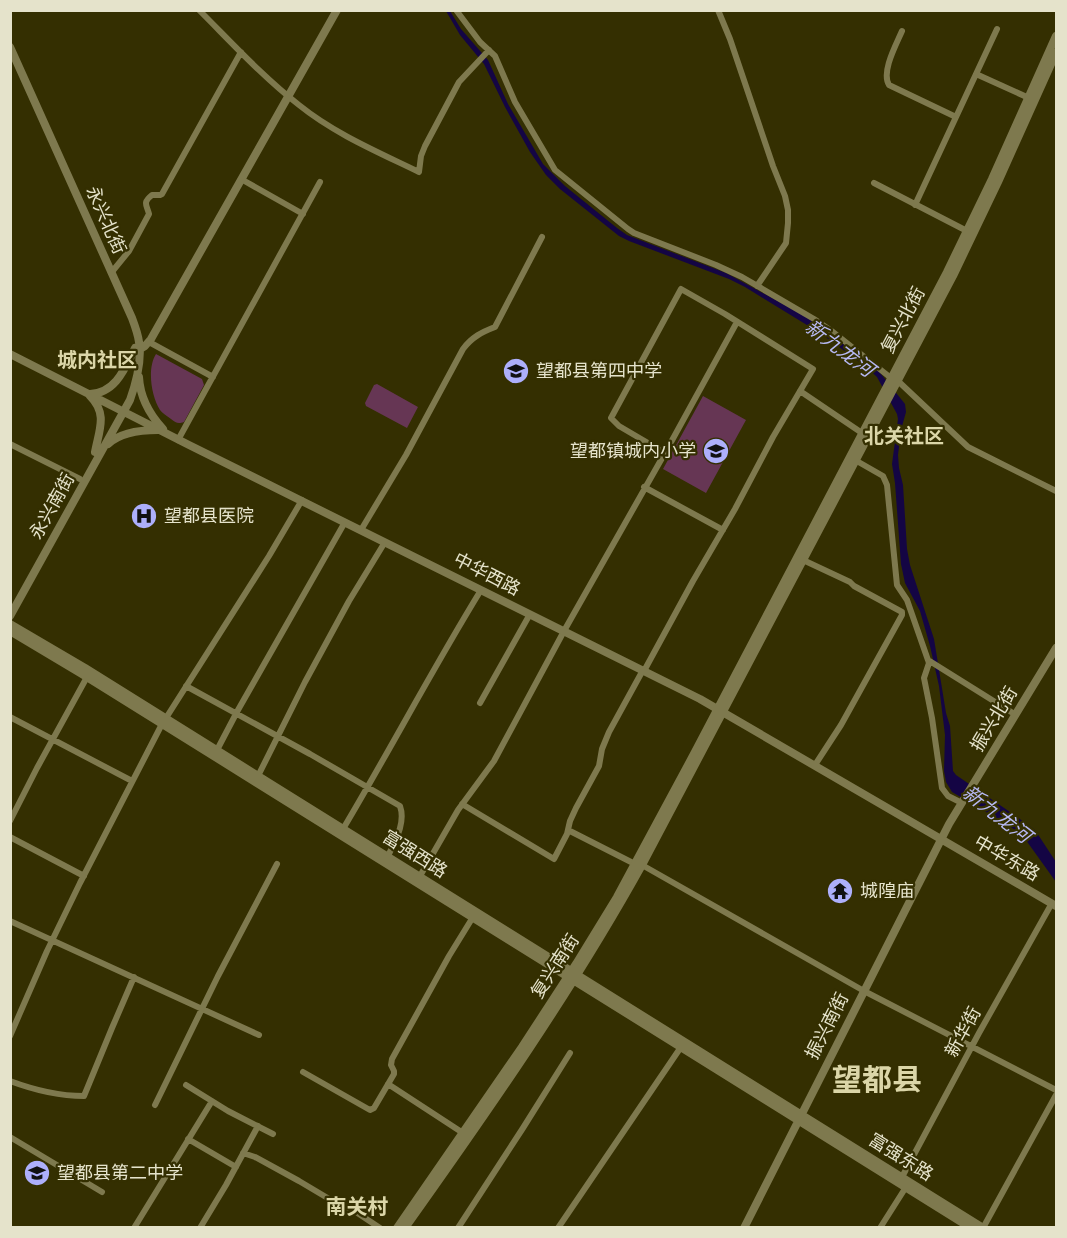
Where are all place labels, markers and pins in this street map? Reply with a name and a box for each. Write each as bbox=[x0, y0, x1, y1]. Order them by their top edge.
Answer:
school or university icon: 望都县第四中学 bbox=[501, 356, 531, 386]
place label: 望都县第四中学 bbox=[536, 361, 662, 382]
school or university icon: 望都镇城内小学 bbox=[701, 436, 731, 466]
place label: 望都镇城内小学 bbox=[570, 441, 696, 462]
hospital icon: 望都县医院 bbox=[129, 501, 159, 531]
place label: 望都县医院 bbox=[164, 506, 254, 527]
temple icon: 城隍庙 bbox=[825, 876, 855, 906]
place label: 城隍庙 bbox=[860, 881, 914, 902]
school or university icon: 望都县第二中学 bbox=[22, 1158, 52, 1188]
place label: 望都县第二中学 bbox=[57, 1163, 183, 1184]

